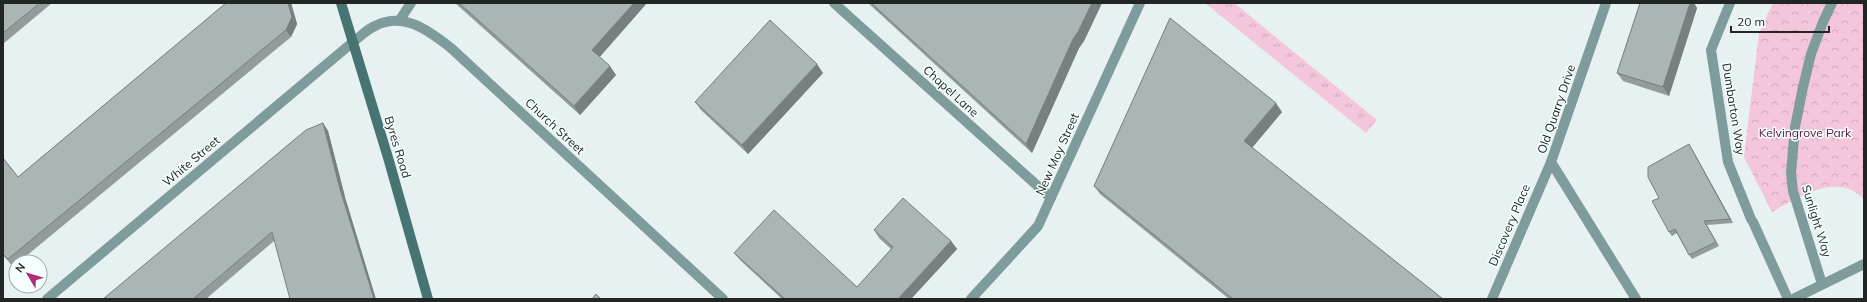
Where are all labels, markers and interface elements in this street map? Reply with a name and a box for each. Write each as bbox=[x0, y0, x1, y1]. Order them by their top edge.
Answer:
scale bar bbox=[1731, 8, 1829, 34]
text: 20 m bbox=[1737, 14, 1765, 29]
street label: Chapel Lane bbox=[920, 62, 982, 120]
street label: Old Quarry Drive bbox=[1534, 62, 1578, 156]
street label: Dumbarton Way bbox=[1719, 62, 1749, 157]
street label: Church Street bbox=[522, 95, 588, 157]
street label: New Moy Street bbox=[1032, 110, 1082, 198]
street label: Byres Road bbox=[381, 114, 415, 180]
park label: Kelvingrove Park bbox=[1759, 125, 1852, 140]
street label: White Street bbox=[159, 133, 223, 189]
street label: Discovery Place bbox=[1485, 182, 1533, 268]
street label: Sunlight Way bbox=[1799, 183, 1835, 260]
north arrow bbox=[8, 254, 48, 294]
text: N bbox=[12, 260, 28, 275]

